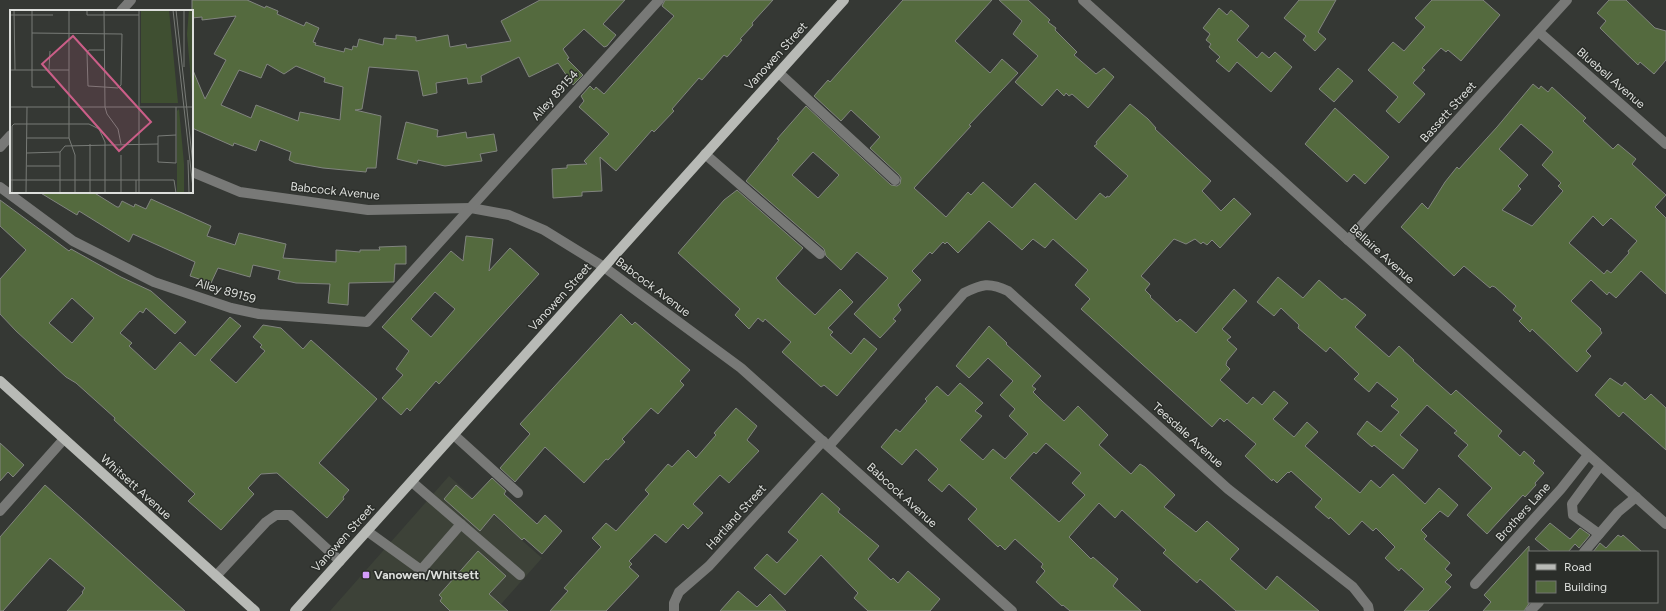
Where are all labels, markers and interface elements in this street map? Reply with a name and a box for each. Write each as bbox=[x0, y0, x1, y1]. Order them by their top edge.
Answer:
inset map bbox=[10, 10, 193, 193]
street label: Vanowen Street bbox=[742, 19, 810, 93]
street label: Bluebell Avenue bbox=[1574, 45, 1648, 112]
street label: Alley 89154 bbox=[529, 67, 581, 123]
street label: Bassett Street bbox=[1417, 78, 1479, 145]
street label: Babcock Avenue bbox=[290, 179, 381, 203]
street label: Bellaire Avenue bbox=[1347, 221, 1418, 287]
street label: Babcock Avenue bbox=[613, 254, 693, 320]
street label: Vanowen Street bbox=[526, 260, 594, 334]
street label: Alley 89159 bbox=[194, 276, 258, 306]
street label: Teesdale Avenue bbox=[1150, 400, 1227, 471]
street label: Whitsett Avenue bbox=[98, 452, 175, 523]
street label: Babcock Avenue bbox=[864, 460, 940, 531]
street label: Brothers Lane bbox=[1493, 479, 1553, 544]
street label: Hartland Street bbox=[703, 481, 769, 552]
street label: Vanowen Street bbox=[309, 501, 377, 575]
legend bbox=[1528, 551, 1658, 603]
text: Road bbox=[1564, 560, 1592, 574]
place label: Vanowen/Whitsett bbox=[374, 568, 479, 582]
marker: Vanowen/Whitsett bbox=[361, 570, 371, 580]
text: Building bbox=[1564, 580, 1607, 594]

